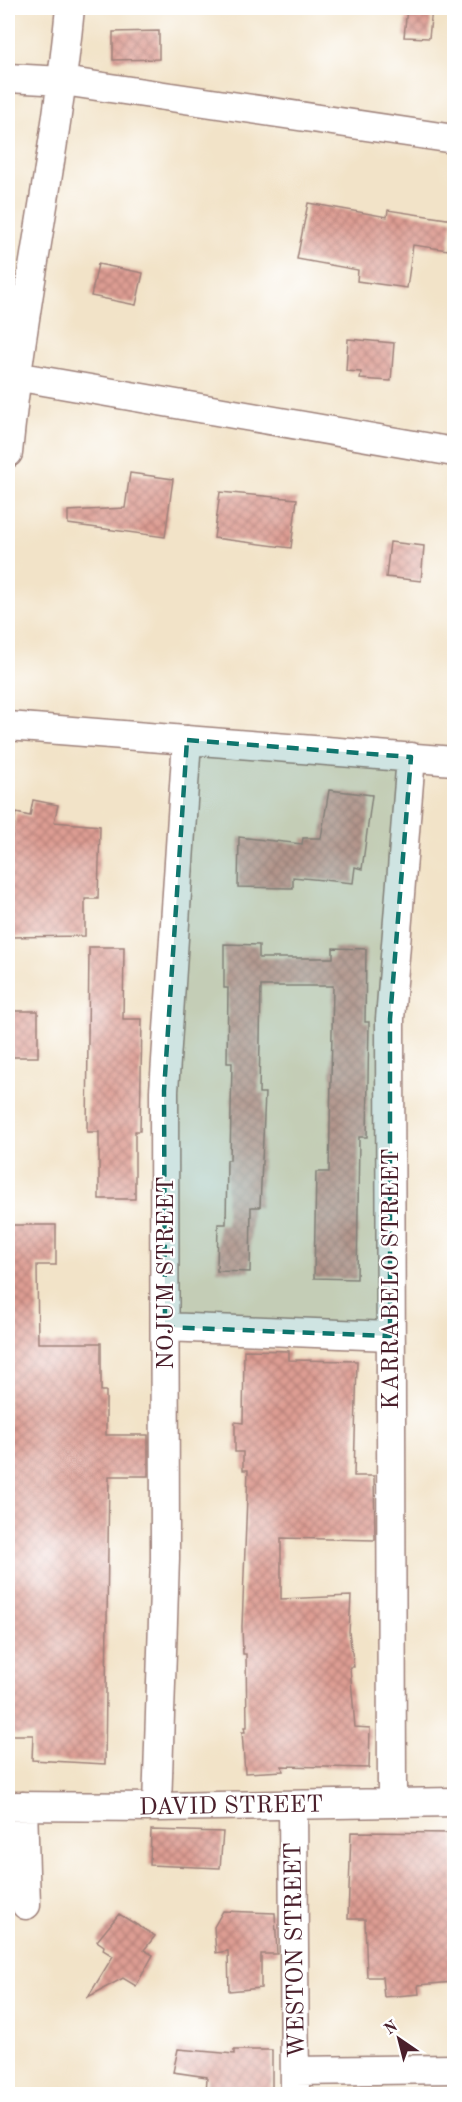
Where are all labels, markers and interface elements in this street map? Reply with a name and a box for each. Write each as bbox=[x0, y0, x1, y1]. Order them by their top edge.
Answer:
street label: KARRABELO STREET bbox=[380, 1148, 404, 1410]
street label: NOJUM STREET bbox=[155, 1176, 179, 1370]
street label: DAVID STREET bbox=[139, 1793, 323, 1821]
street label: WESTON STREET bbox=[282, 1842, 310, 2058]
north arrow bbox=[369, 2009, 429, 2069]
text: N bbox=[382, 2018, 402, 2038]

